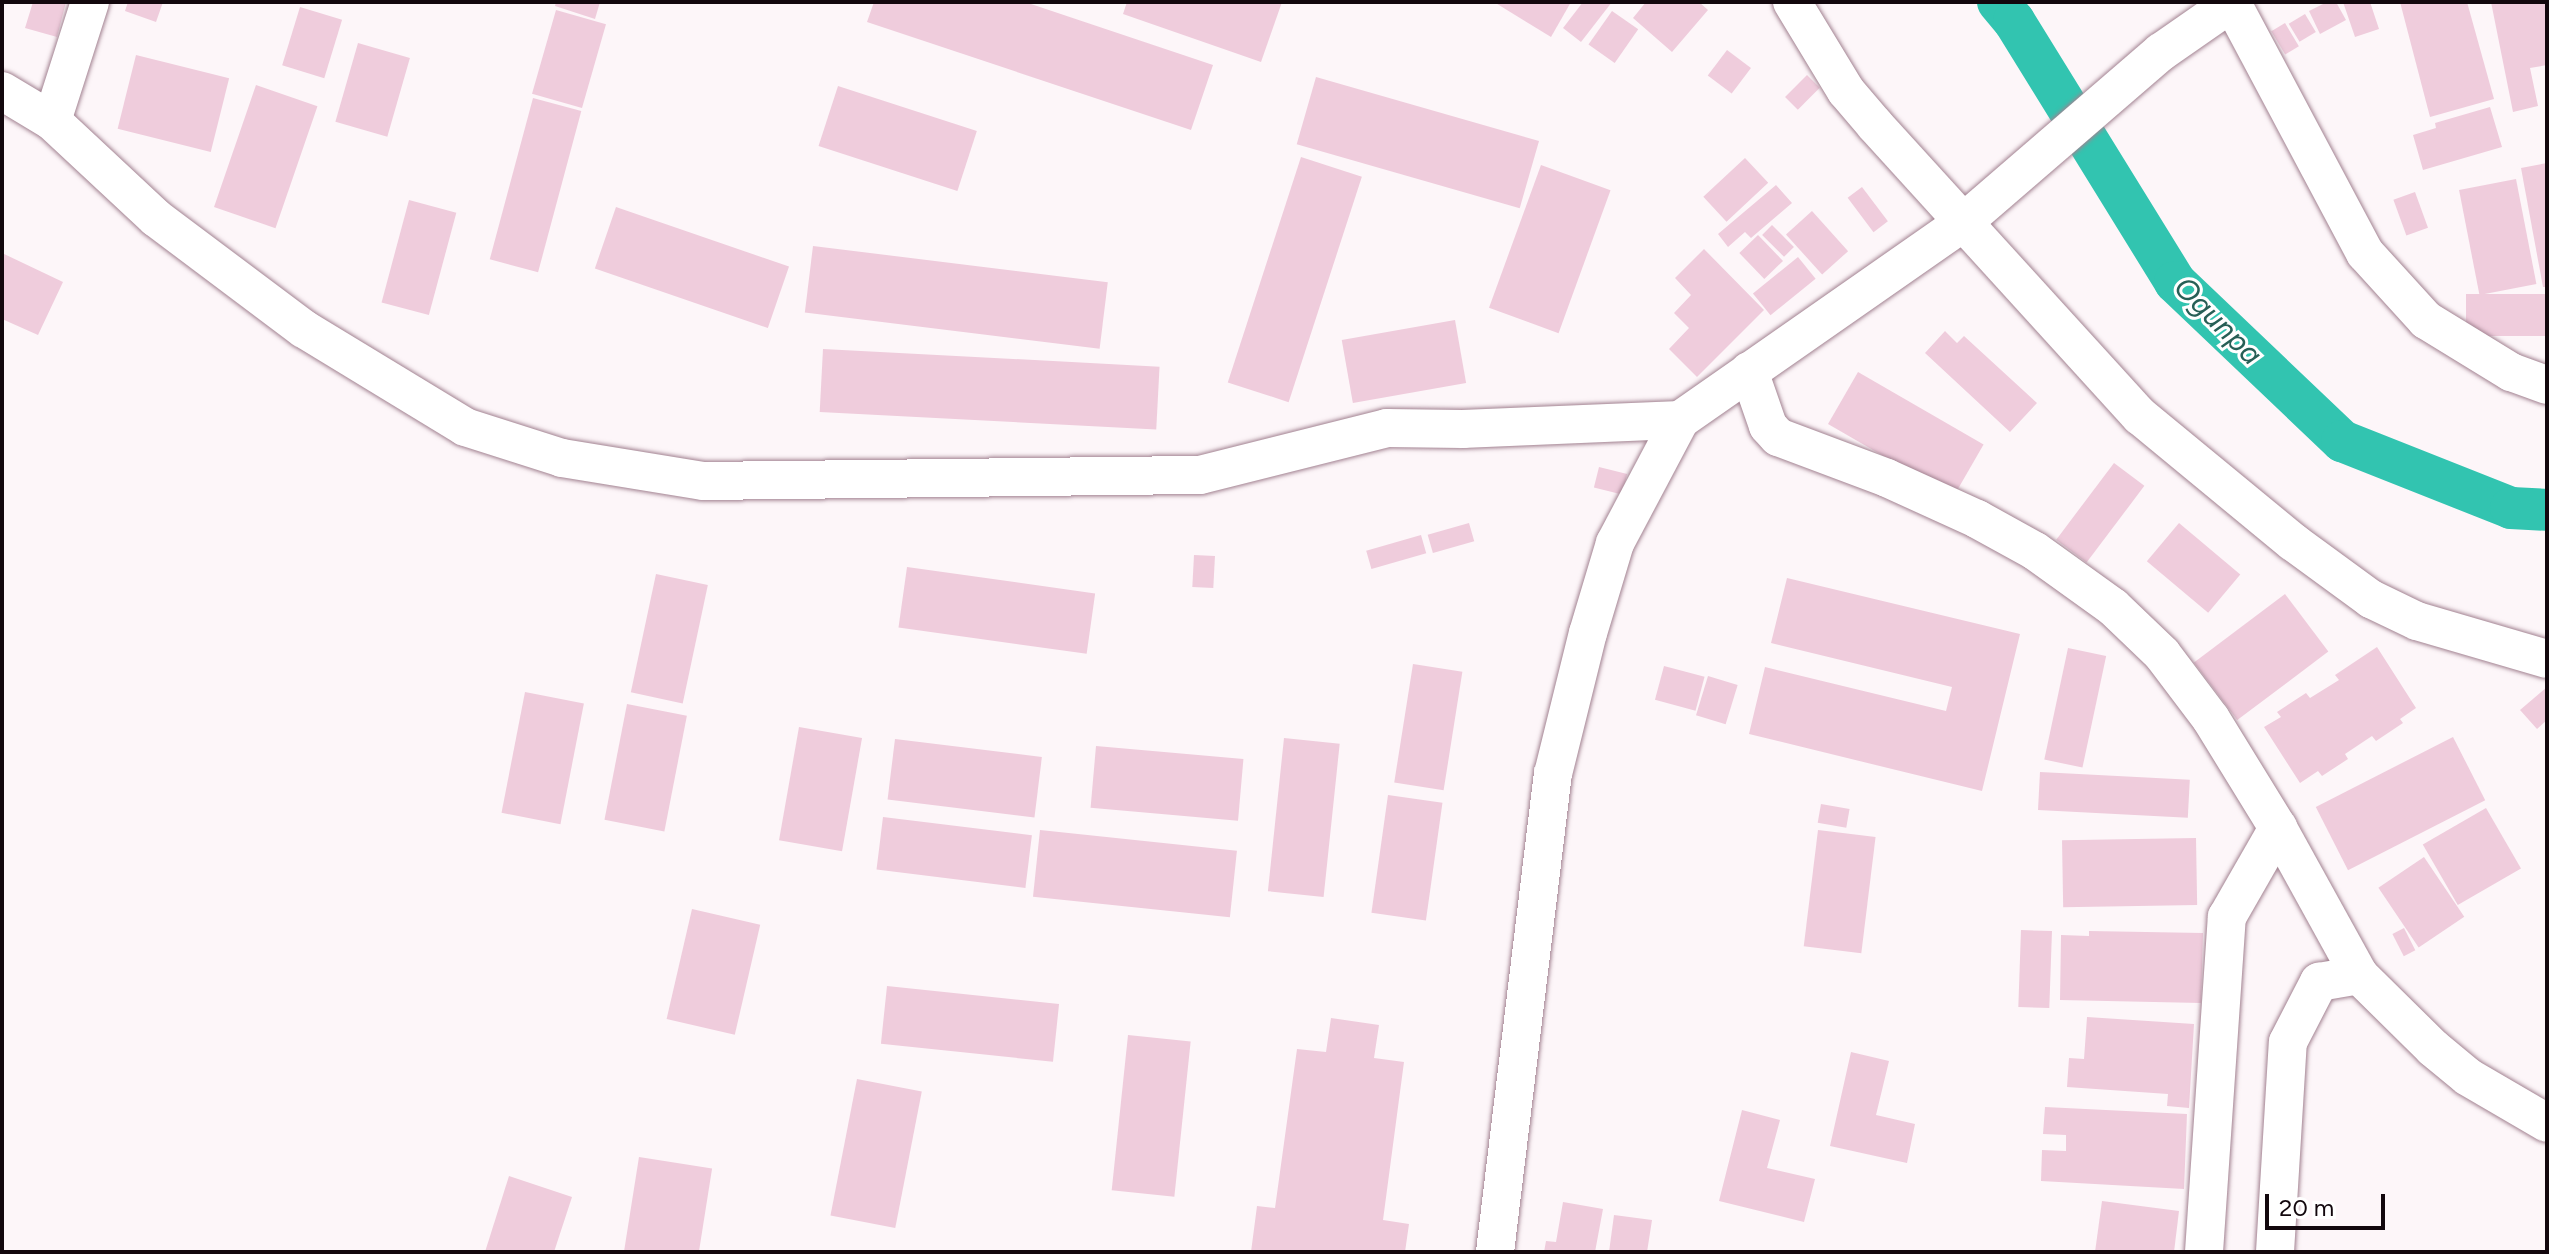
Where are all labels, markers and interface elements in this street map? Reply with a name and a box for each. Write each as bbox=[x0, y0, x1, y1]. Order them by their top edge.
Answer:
water label: Ogunpa bbox=[2166, 269, 2270, 373]
scale bar bbox=[2269, 1178, 2389, 1228]
text: 20 m bbox=[2279, 1193, 2334, 1222]

